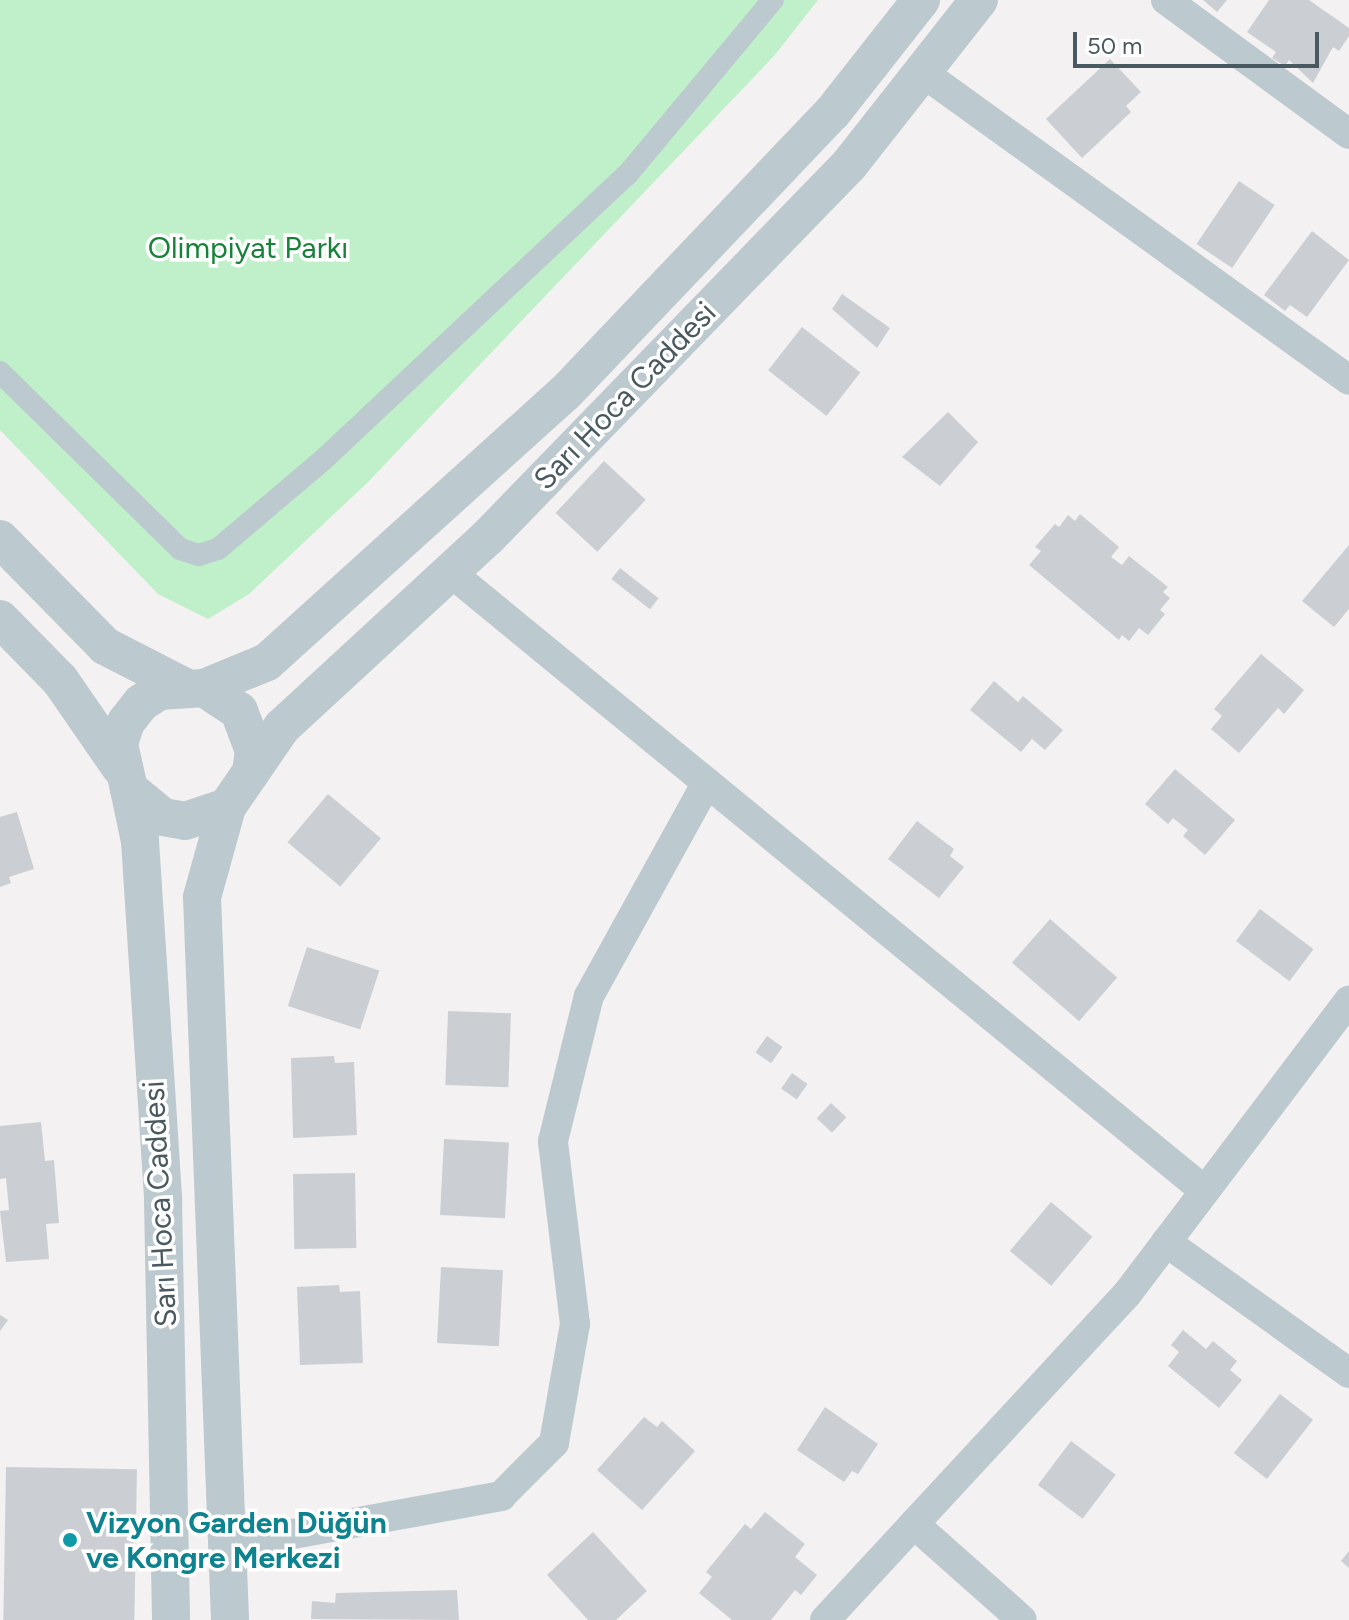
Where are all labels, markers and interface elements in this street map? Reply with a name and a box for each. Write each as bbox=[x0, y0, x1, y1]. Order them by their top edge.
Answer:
scale bar bbox=[1077, 16, 1323, 66]
text: 50 m bbox=[1087, 31, 1143, 60]
park label: Olimpiyat Parkı bbox=[148, 230, 348, 266]
street label: Sarı Hoca Caddesi bbox=[526, 295, 724, 497]
street label: Sarı Hoca Caddesi bbox=[136, 1080, 184, 1328]
place label: Vizyon Garden Düğün ve Kongre Merkezi bbox=[86, 1505, 387, 1576]
marker: Vizyon Garden Düğün ve Kongre Merkezi bbox=[61, 1531, 79, 1549]

